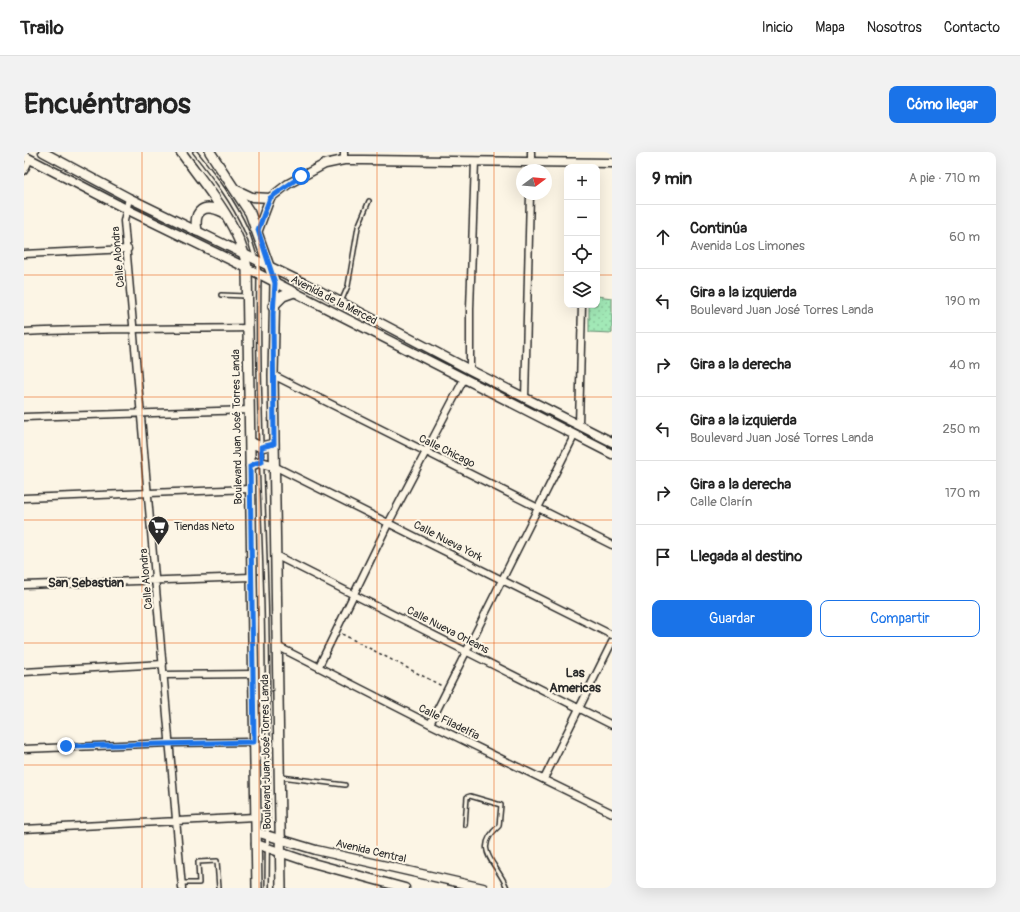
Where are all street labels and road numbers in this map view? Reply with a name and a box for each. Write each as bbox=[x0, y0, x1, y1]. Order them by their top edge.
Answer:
street label: Calle Alondra bbox=[109, 226, 127, 288]
street label: Avenida de la Merced bbox=[289, 273, 379, 327]
street label: Boulevard Juan José Torres Landa bbox=[229, 349, 245, 505]
street label: Calle Chicago bbox=[417, 432, 477, 470]
street label: Calle Nueva York bbox=[411, 518, 485, 564]
street label: Calle Alondra bbox=[137, 548, 155, 610]
street label: Calle Nueva Orleans bbox=[405, 604, 491, 656]
street label: Boulevard Juan José Torres Landa bbox=[258, 674, 274, 830]
street label: Calle Filadelfia bbox=[416, 702, 482, 742]
street label: Avenida Central bbox=[334, 837, 408, 865]

